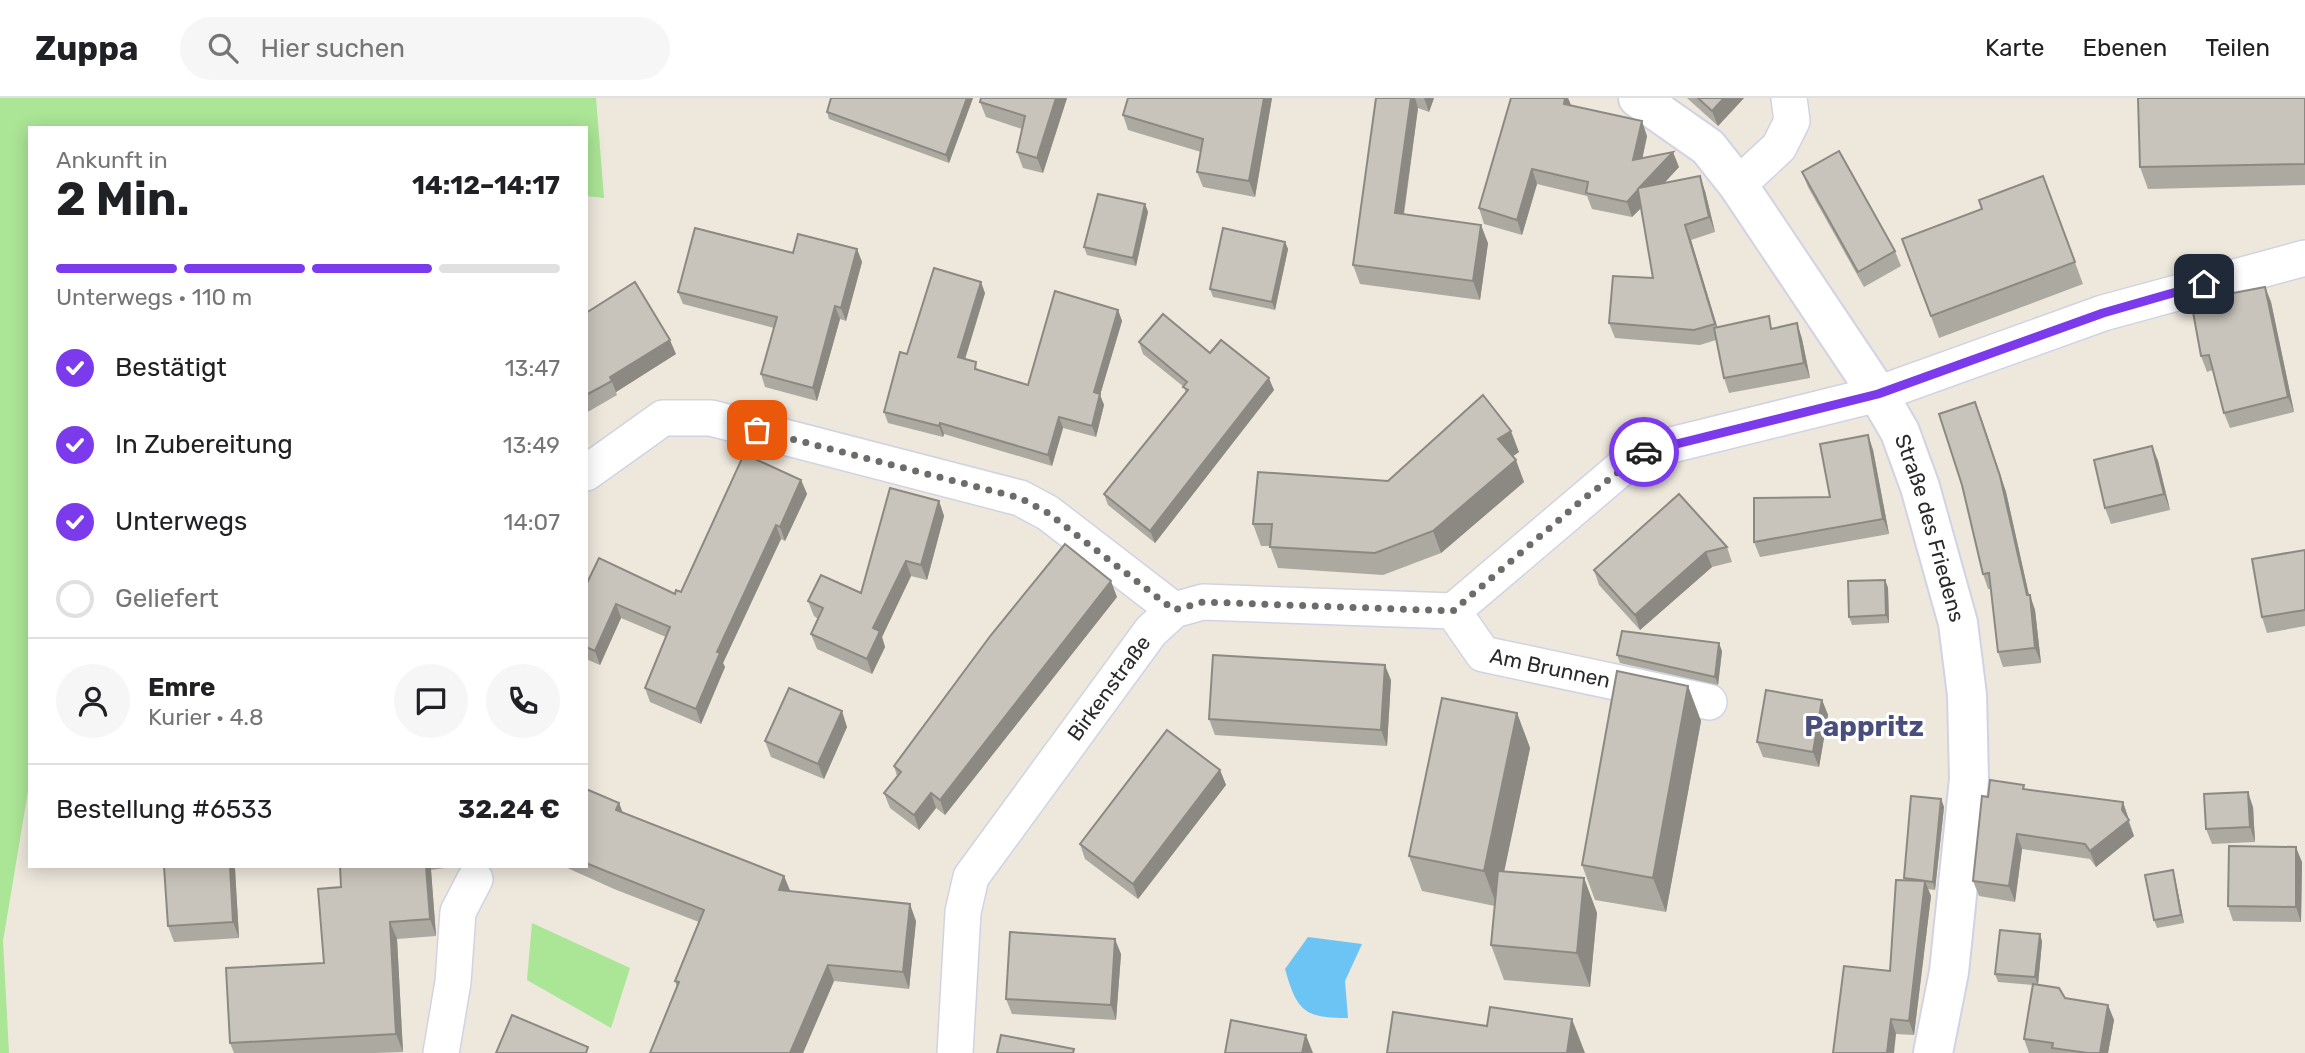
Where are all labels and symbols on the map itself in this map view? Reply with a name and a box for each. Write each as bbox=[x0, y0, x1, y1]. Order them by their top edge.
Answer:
pin bbox=[2174, 254, 2234, 314]
pin bbox=[727, 400, 787, 460]
courier bbox=[1609, 417, 1679, 487]
street label: Straße des Friedens bbox=[1890, 431, 1970, 625]
street label: Birkenstraße bbox=[1062, 630, 1156, 746]
street label: Am Brunnen bbox=[1488, 643, 1613, 693]
district label: Pappritz bbox=[1804, 710, 1924, 743]

